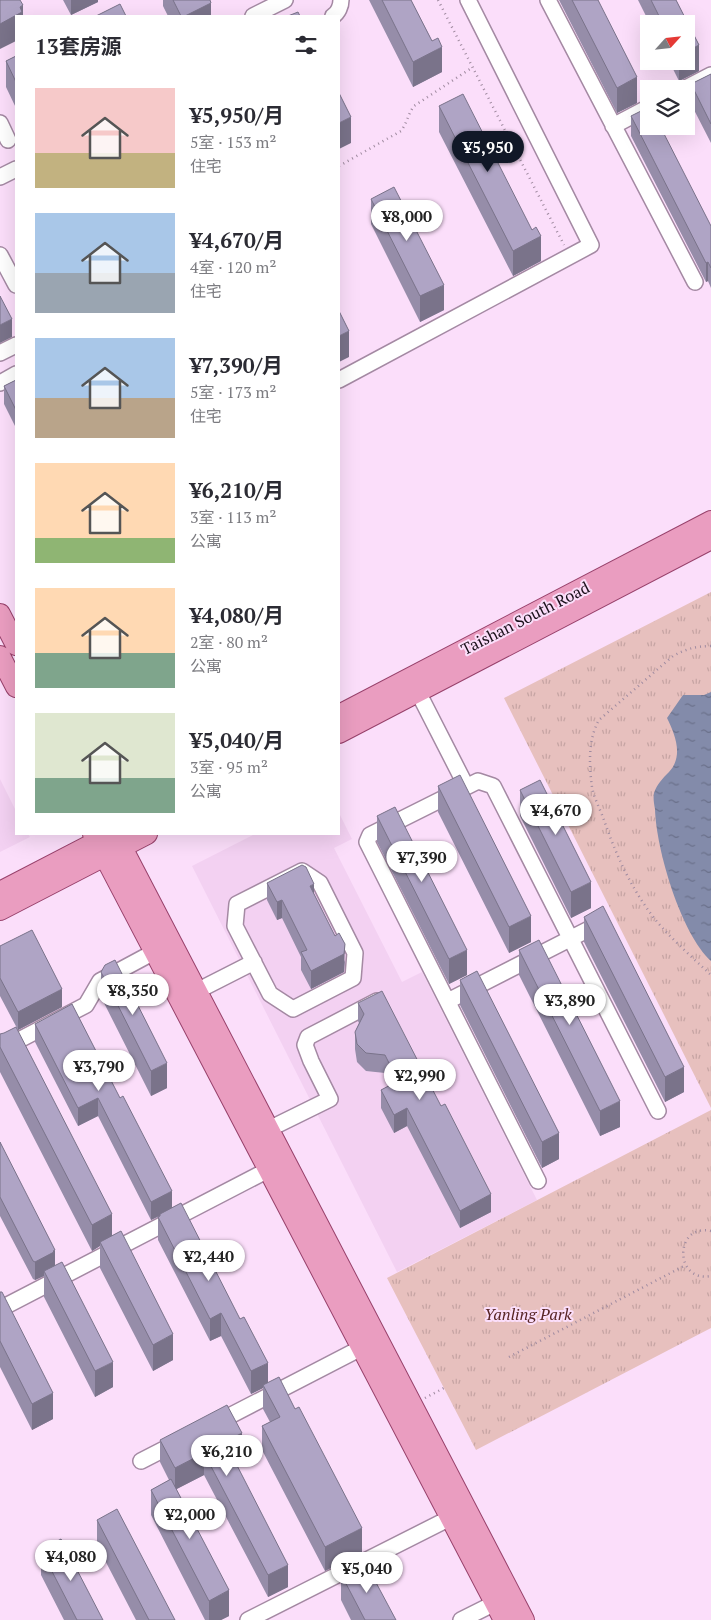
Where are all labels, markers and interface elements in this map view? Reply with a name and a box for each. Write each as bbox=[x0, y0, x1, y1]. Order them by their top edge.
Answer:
north arrow bbox=[640, 15, 695, 70]
map controls bbox=[640, 15, 695, 135]
icon: filters bbox=[292, 31, 320, 59]
text: 13套房源 bbox=[35, 32, 122, 60]
button: layers bbox=[640, 80, 695, 135]
text: ¥5,950/月 bbox=[190, 101, 284, 129]
icon: home bbox=[75, 108, 135, 168]
pin: ¥5,950 bbox=[447, 130, 529, 173]
text: 5室 · 153 m² bbox=[190, 131, 276, 153]
text: ¥5,950 bbox=[463, 136, 513, 158]
text: 住宅 bbox=[190, 155, 222, 177]
pin: ¥8,000 bbox=[366, 200, 448, 242]
text: ¥8,000 bbox=[382, 205, 432, 227]
text: ¥4,670/月 bbox=[190, 226, 284, 254]
icon: home bbox=[75, 233, 135, 293]
text: 4室 · 120 m² bbox=[190, 256, 276, 278]
text: 住宅 bbox=[190, 280, 222, 302]
text: ¥7,390/月 bbox=[190, 351, 283, 379]
icon: home bbox=[75, 358, 135, 418]
text: 5室 · 173 m² bbox=[190, 381, 276, 403]
text: 住宅 bbox=[190, 405, 222, 427]
text: ¥6,210/月 bbox=[190, 476, 284, 504]
icon: home bbox=[75, 483, 135, 543]
text: 3室 · 113 m² bbox=[190, 506, 276, 528]
text: 公寓 bbox=[190, 530, 222, 552]
street label: Taishan South Road bbox=[457, 576, 593, 660]
text: ¥4,080/月 bbox=[190, 601, 284, 629]
icon: home bbox=[75, 608, 135, 668]
text: 2室 · 80 m² bbox=[190, 631, 268, 653]
text: 公寓 bbox=[190, 655, 222, 677]
text: ¥5,040/月 bbox=[190, 726, 284, 754]
icon: home bbox=[75, 733, 135, 793]
text: 3室 · 95 m² bbox=[190, 756, 268, 778]
text: 公寓 bbox=[190, 780, 222, 802]
pin: ¥4,670 bbox=[515, 794, 597, 836]
text: ¥4,670 bbox=[531, 799, 581, 821]
pin: ¥7,390 bbox=[381, 840, 463, 883]
text: ¥7,390 bbox=[397, 846, 447, 868]
pin: ¥8,350 bbox=[92, 974, 174, 1016]
text: ¥8,350 bbox=[108, 979, 158, 1001]
pin: ¥3,890 bbox=[529, 984, 611, 1026]
text: ¥3,890 bbox=[545, 989, 595, 1011]
pin: ¥3,790 bbox=[58, 1050, 140, 1092]
text: ¥3,790 bbox=[74, 1055, 124, 1077]
pin: ¥2,990 bbox=[379, 1058, 461, 1101]
text: ¥2,990 bbox=[395, 1064, 445, 1086]
pin: ¥2,440 bbox=[168, 1240, 250, 1282]
text: ¥2,440 bbox=[184, 1245, 234, 1267]
park label: Yanling Park bbox=[484, 1303, 572, 1325]
pin: ¥6,210 bbox=[186, 1434, 268, 1477]
text: ¥6,210 bbox=[202, 1440, 252, 1462]
pin: ¥2,000 bbox=[149, 1498, 231, 1540]
text: ¥2,000 bbox=[165, 1503, 215, 1525]
pin: ¥4,080 bbox=[30, 1540, 112, 1582]
text: ¥4,080 bbox=[46, 1545, 96, 1567]
pin: ¥5,040 bbox=[326, 1552, 408, 1594]
text: ¥5,040 bbox=[342, 1557, 392, 1579]

